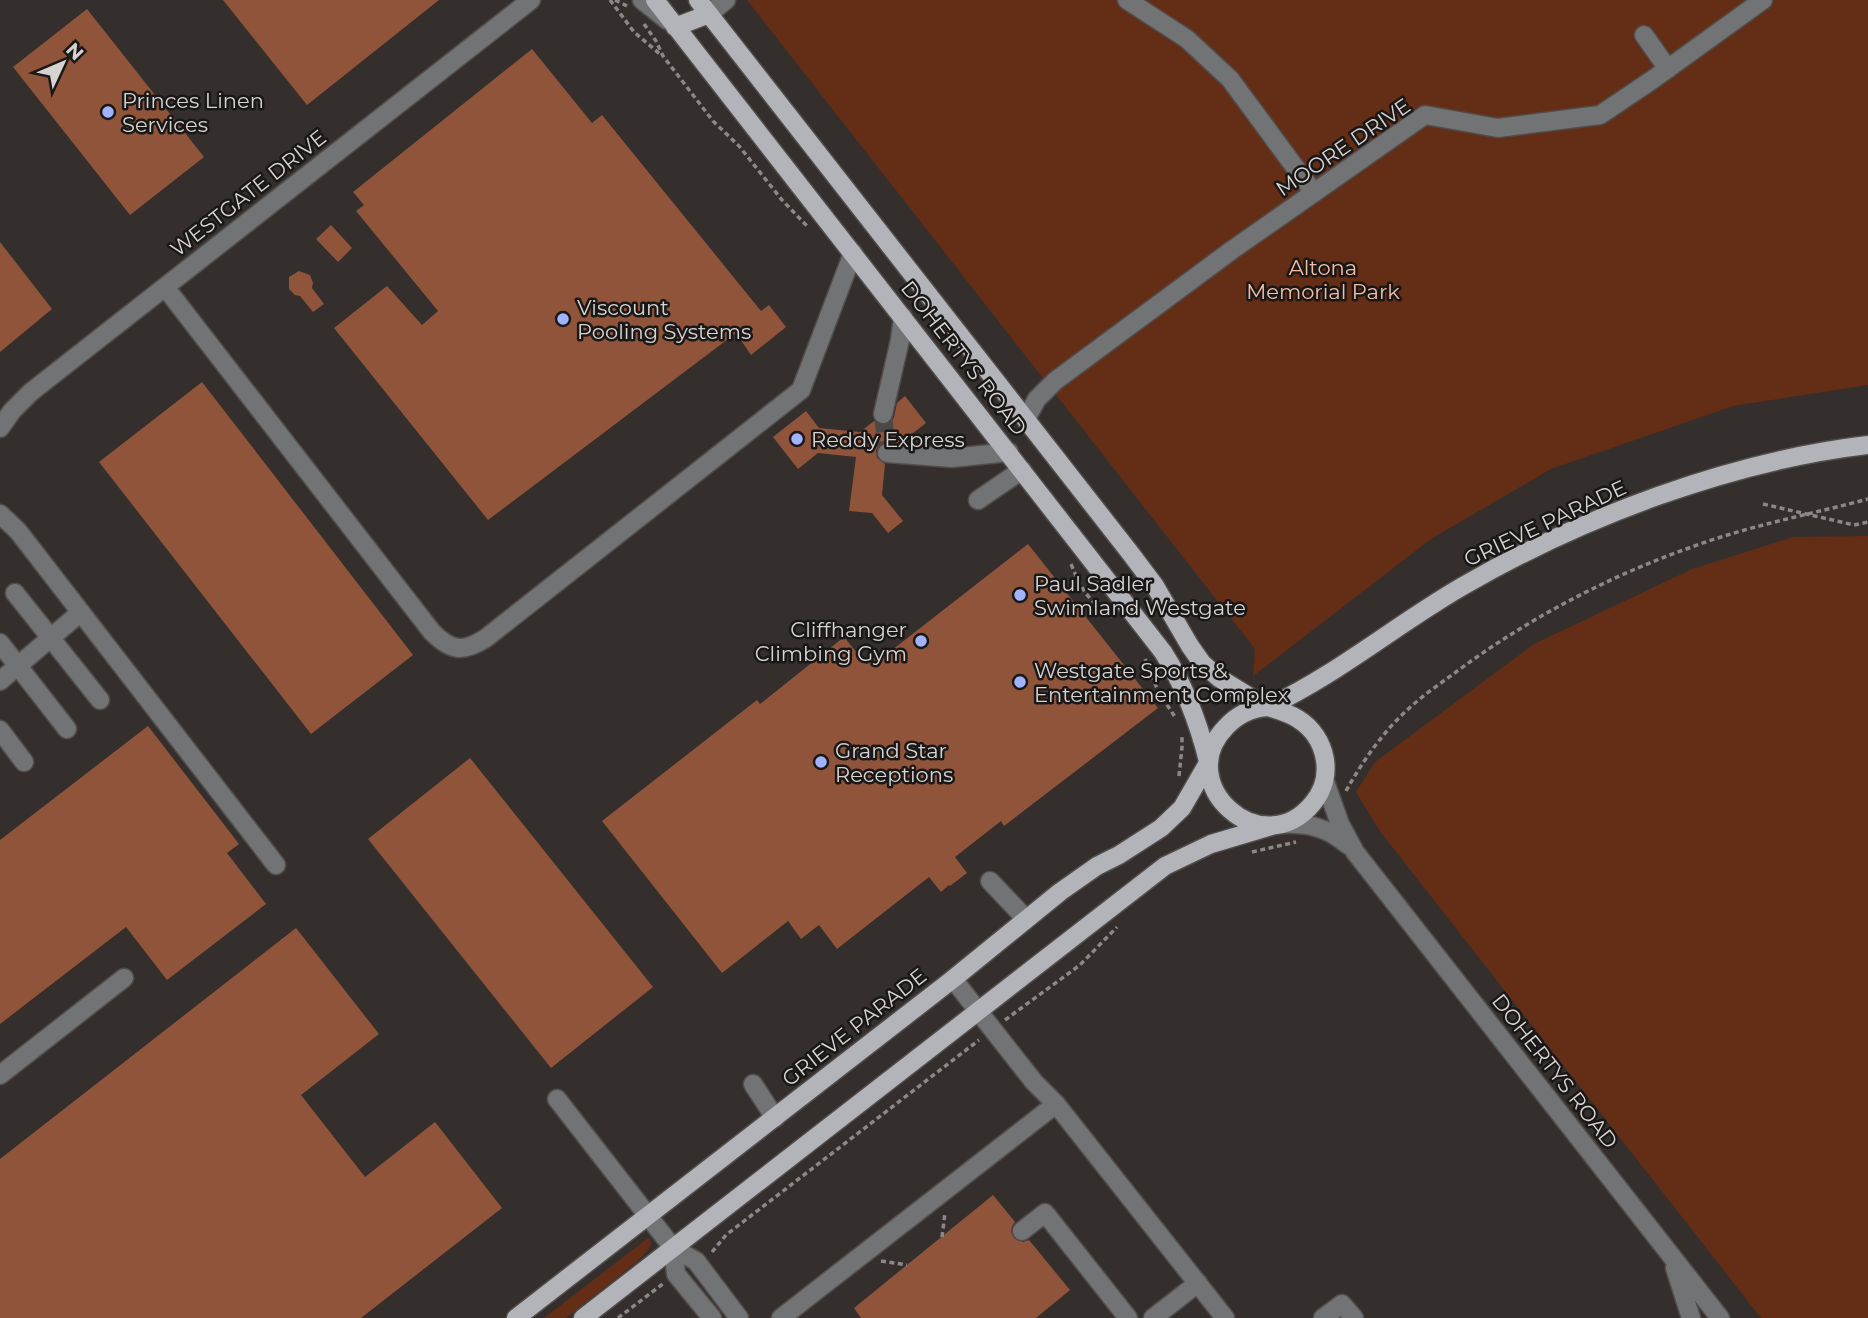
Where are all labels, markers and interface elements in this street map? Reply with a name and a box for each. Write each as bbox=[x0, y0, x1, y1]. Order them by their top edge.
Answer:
north arrow bbox=[28, 28, 98, 98]
text: N bbox=[61, 38, 88, 65]
place label: Princes Linen Services bbox=[122, 88, 264, 137]
street label: MOORE DRIVE bbox=[1271, 93, 1415, 201]
marker: Princes Linen Services bbox=[100, 104, 116, 120]
street label: WESTGATE DRIVE bbox=[165, 124, 331, 262]
park label: Altona Memorial Park bbox=[1246, 255, 1400, 304]
street label: DOHERTYS ROAD bbox=[896, 276, 1032, 440]
place label: Viscount Pooling Systems bbox=[577, 295, 751, 344]
marker: Viscount Pooling Systems bbox=[555, 311, 571, 327]
place label: Reddy Express bbox=[811, 427, 965, 452]
marker: Reddy Express bbox=[789, 431, 805, 447]
street label: GRIEVE PARADE bbox=[1460, 474, 1630, 572]
place label: Paul Sadler Swimland Westgate bbox=[1034, 571, 1246, 620]
marker: Paul Sadler Swimland Westgate bbox=[1012, 587, 1028, 603]
place label: Cliffhanger Climbing Gym bbox=[755, 617, 907, 666]
marker: Cliffhanger Climbing Gym bbox=[913, 633, 929, 649]
place label: Westgate Sports & Entertainment Complex bbox=[1034, 658, 1289, 707]
marker: Westgate Sports & Entertainment Complex bbox=[1012, 674, 1028, 690]
place label: Grand Star Receptions bbox=[835, 738, 953, 787]
marker: Grand Star Receptions bbox=[813, 754, 829, 770]
street label: GRIEVE PARADE bbox=[777, 963, 931, 1091]
street label: DOHERTYS ROAD bbox=[1487, 989, 1623, 1153]

